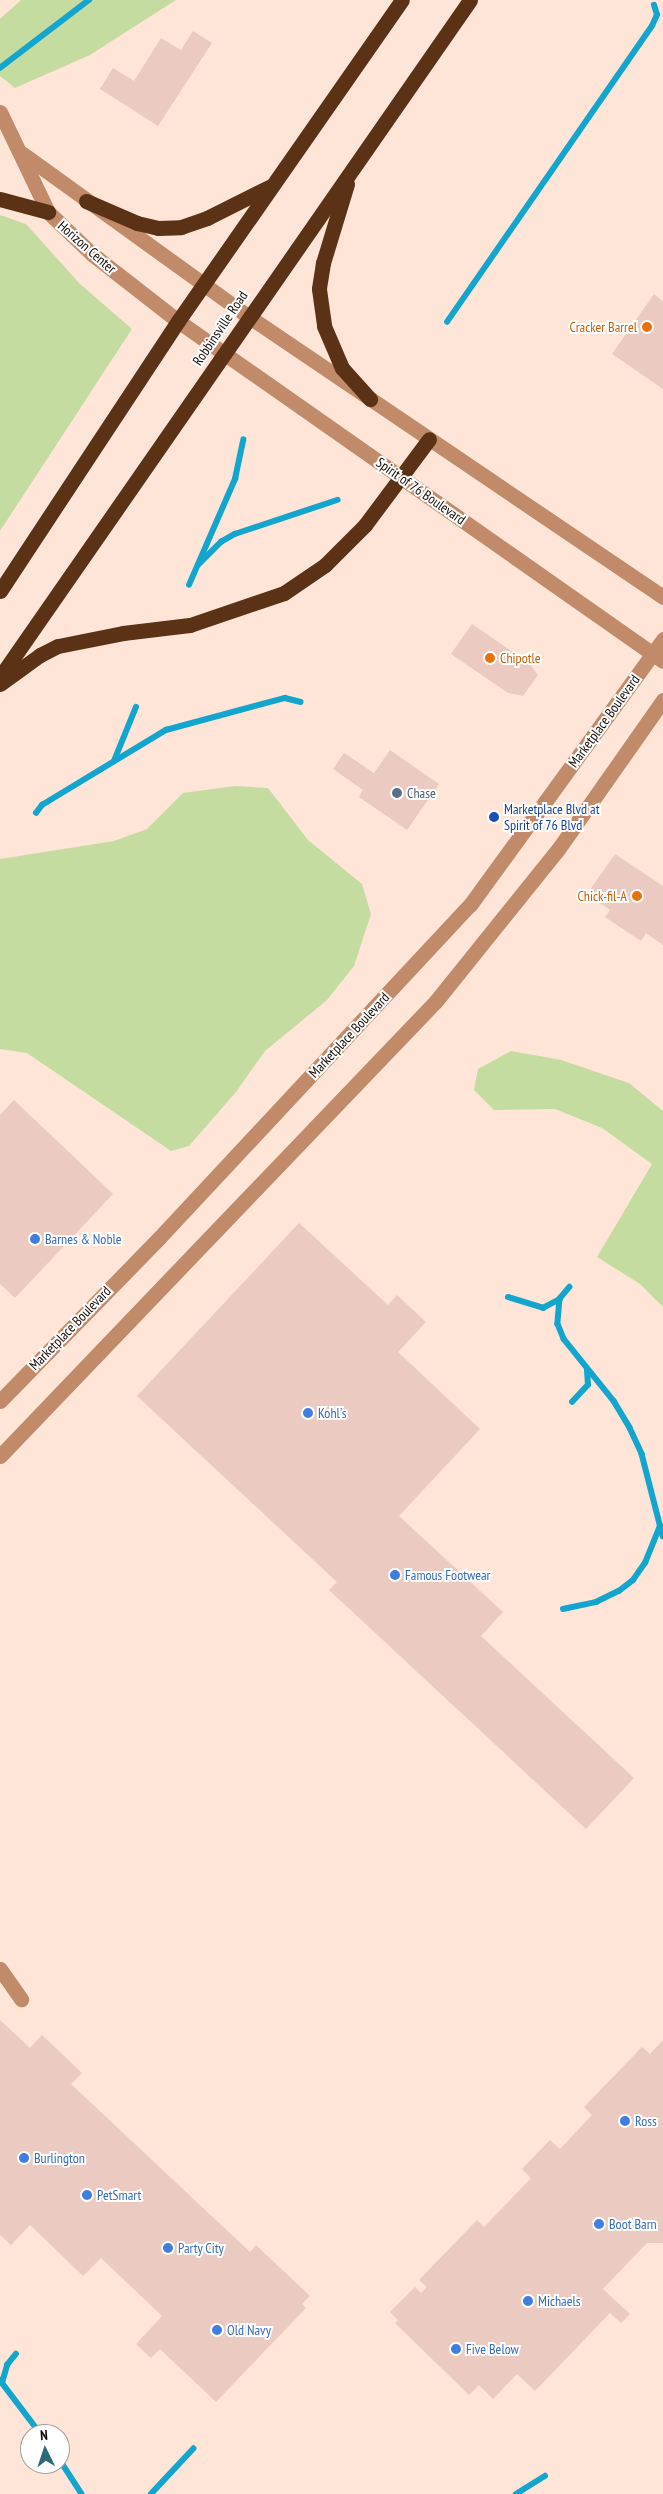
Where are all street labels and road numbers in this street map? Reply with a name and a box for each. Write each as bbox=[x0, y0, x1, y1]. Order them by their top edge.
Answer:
street label: Horizon Center bbox=[54, 217, 120, 277]
street label: Robbinsville Road bbox=[189, 288, 251, 368]
street label: Spirit of 76 Boulevard bbox=[373, 454, 469, 528]
street label: Marketplace Boulevard bbox=[565, 671, 643, 771]
street label: Marketplace Boulevard bbox=[305, 989, 393, 1081]
street label: Marketplace Boulevard bbox=[26, 1283, 114, 1373]

